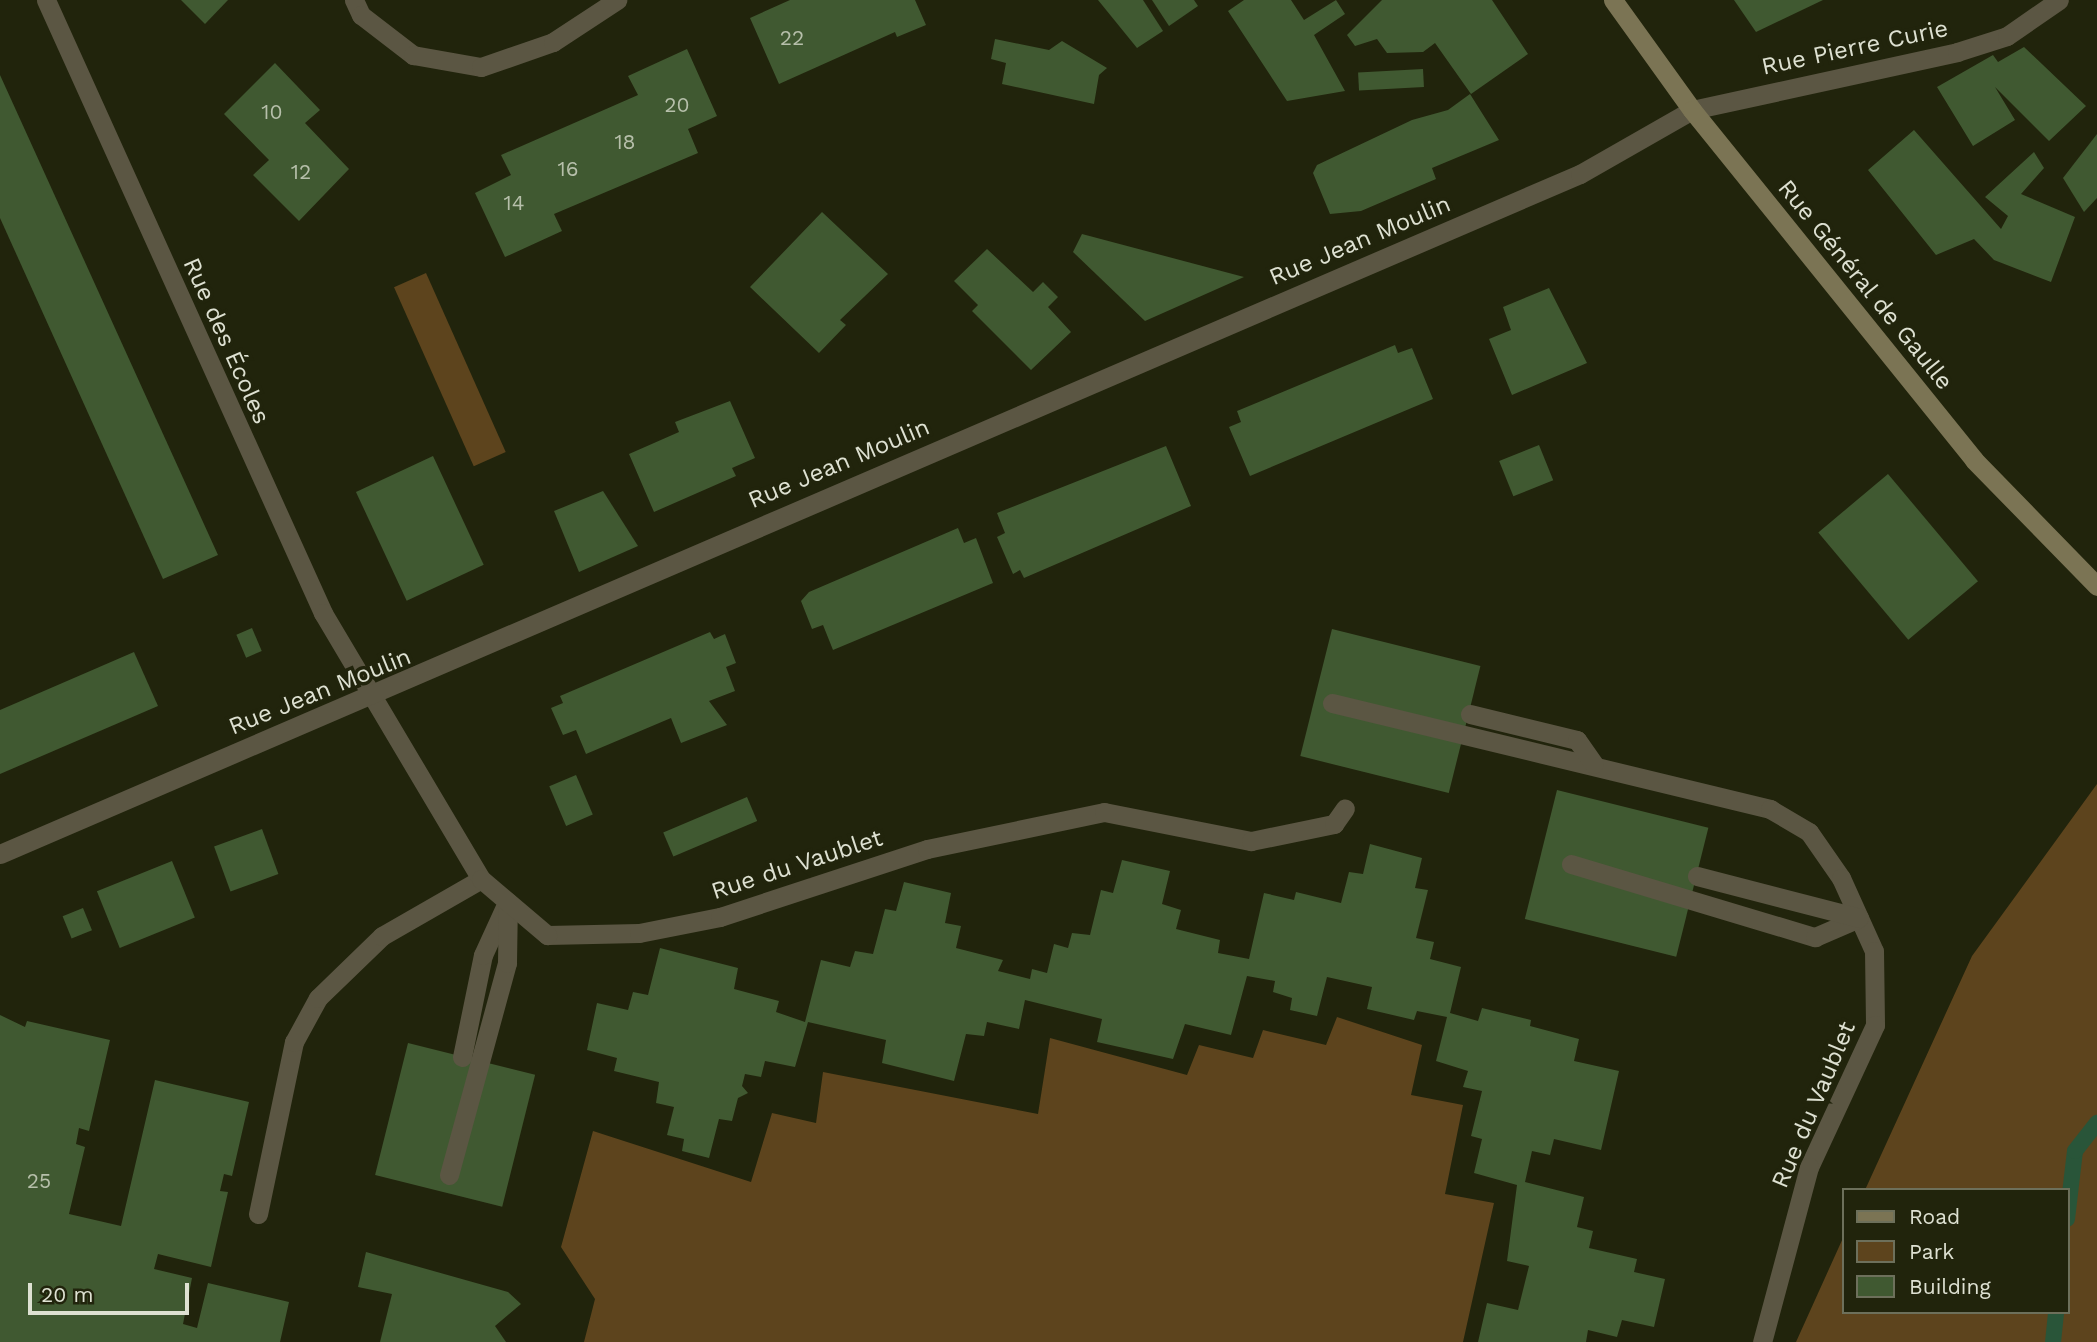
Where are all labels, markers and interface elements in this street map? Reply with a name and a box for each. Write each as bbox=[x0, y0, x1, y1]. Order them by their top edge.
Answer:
street label: Rue Pierre Curie bbox=[1759, 14, 1951, 82]
house number: 22 bbox=[780, 25, 804, 51]
house number: 20 bbox=[664, 92, 690, 118]
house number: 10 bbox=[261, 99, 283, 125]
house number: 18 bbox=[614, 129, 636, 155]
house number: 16 bbox=[558, 156, 578, 182]
house number: 12 bbox=[291, 159, 311, 185]
street label: Rue Général de Gaulle bbox=[1771, 174, 1959, 396]
house number: 14 bbox=[503, 190, 525, 216]
street label: Rue Jean Moulin bbox=[1265, 190, 1455, 292]
street label: Rue des Écoles bbox=[176, 253, 276, 429]
street label: Rue Jean Moulin bbox=[744, 413, 934, 515]
street label: Rue Jean Moulin bbox=[224, 642, 416, 742]
street label: Rue du Vaublet bbox=[707, 824, 887, 906]
street label: Rue du Vaublet bbox=[1766, 1017, 1862, 1193]
house number: 25 bbox=[27, 1168, 51, 1194]
legend bbox=[1842, 1188, 2069, 1314]
text: Road bbox=[1909, 1204, 1960, 1229]
text: Park bbox=[1909, 1239, 1954, 1264]
scale bar bbox=[32, 1268, 192, 1312]
text: Building bbox=[1909, 1274, 1991, 1299]
text: 20 m bbox=[41, 1282, 93, 1307]

